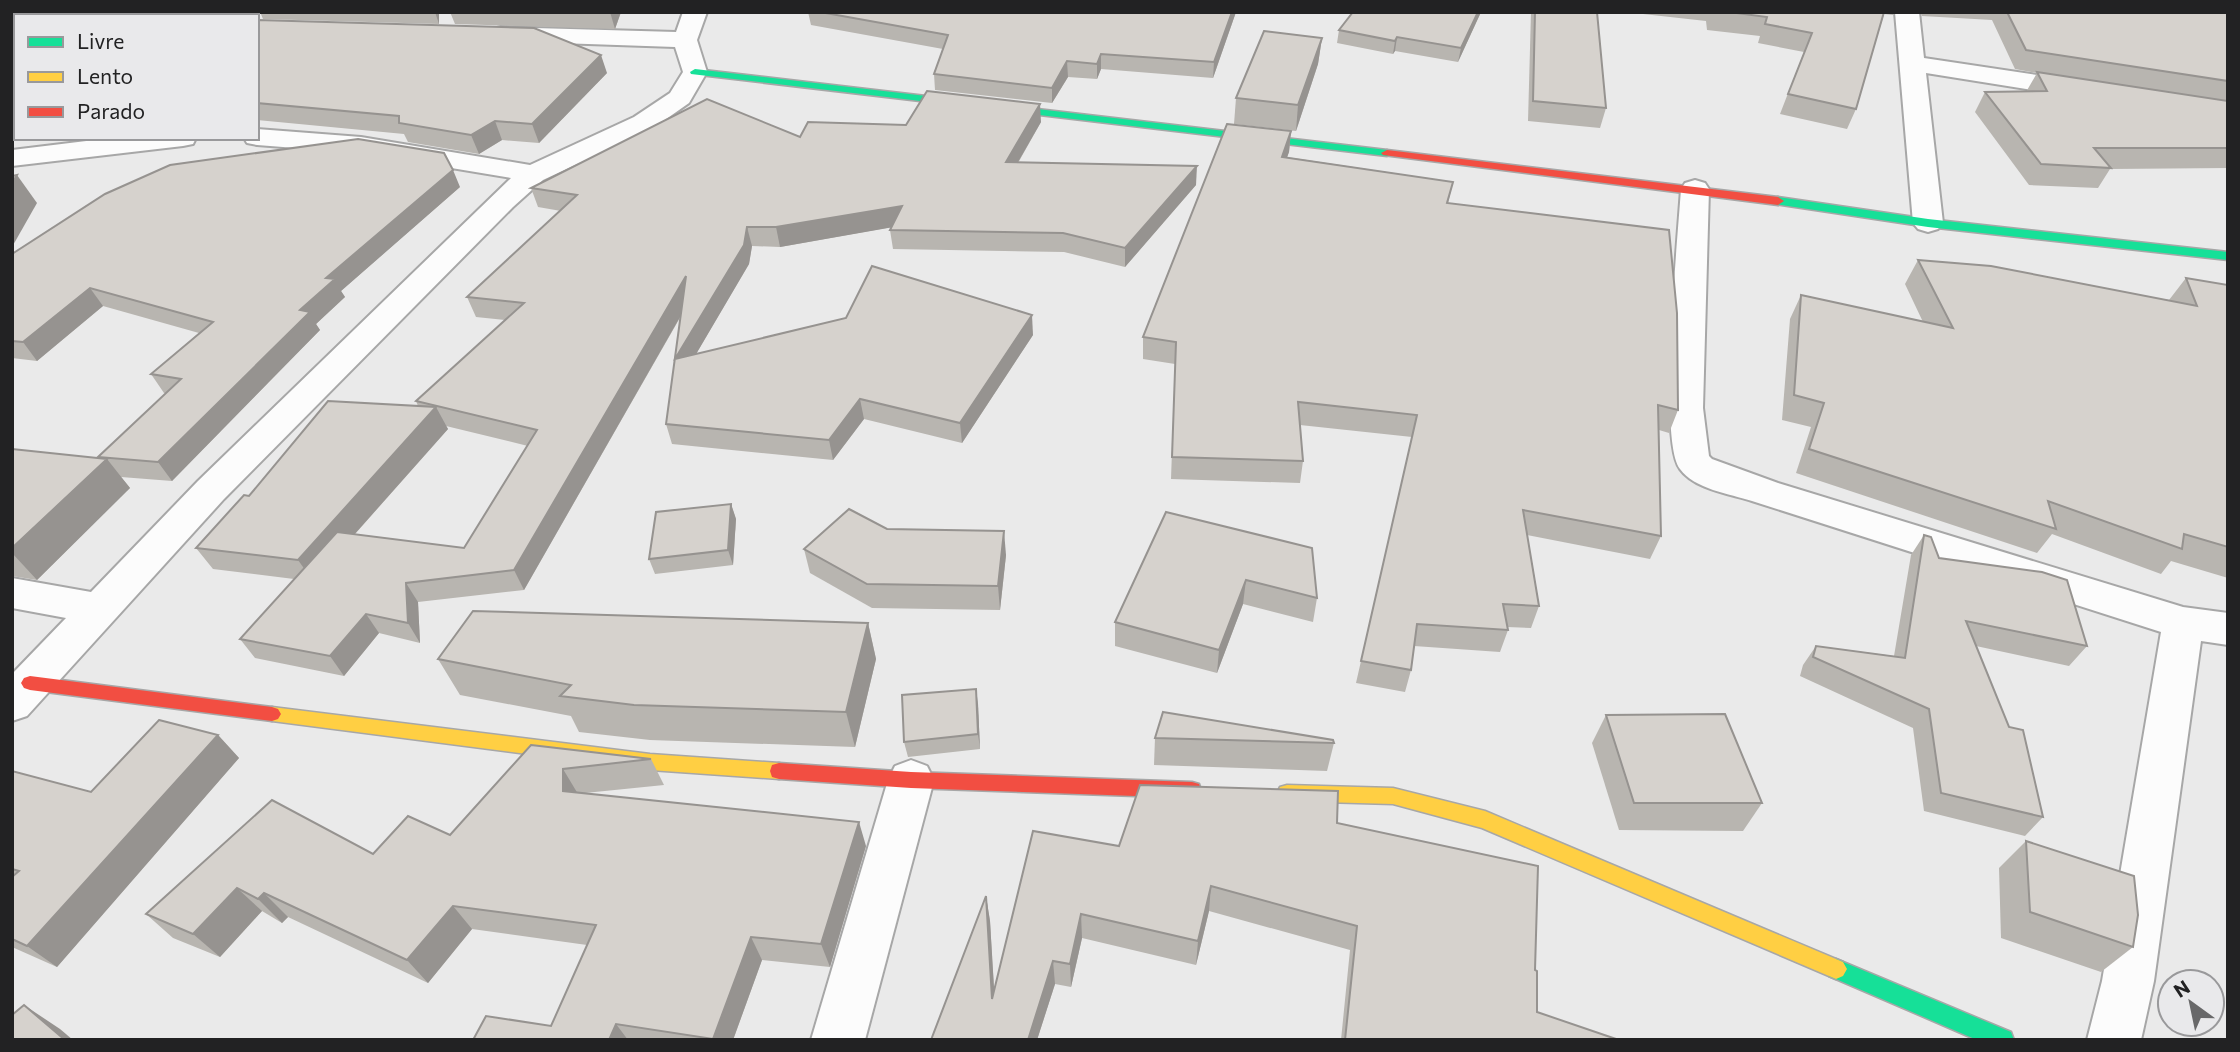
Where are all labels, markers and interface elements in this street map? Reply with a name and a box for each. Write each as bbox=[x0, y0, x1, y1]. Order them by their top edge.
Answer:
legend bbox=[14, 14, 259, 140]
text: Livre bbox=[77, 28, 124, 53]
text: Lento bbox=[77, 63, 133, 88]
text: Parado bbox=[77, 98, 145, 123]
north arrow bbox=[2156, 968, 2226, 1038]
text: N bbox=[2169, 975, 2194, 1002]

